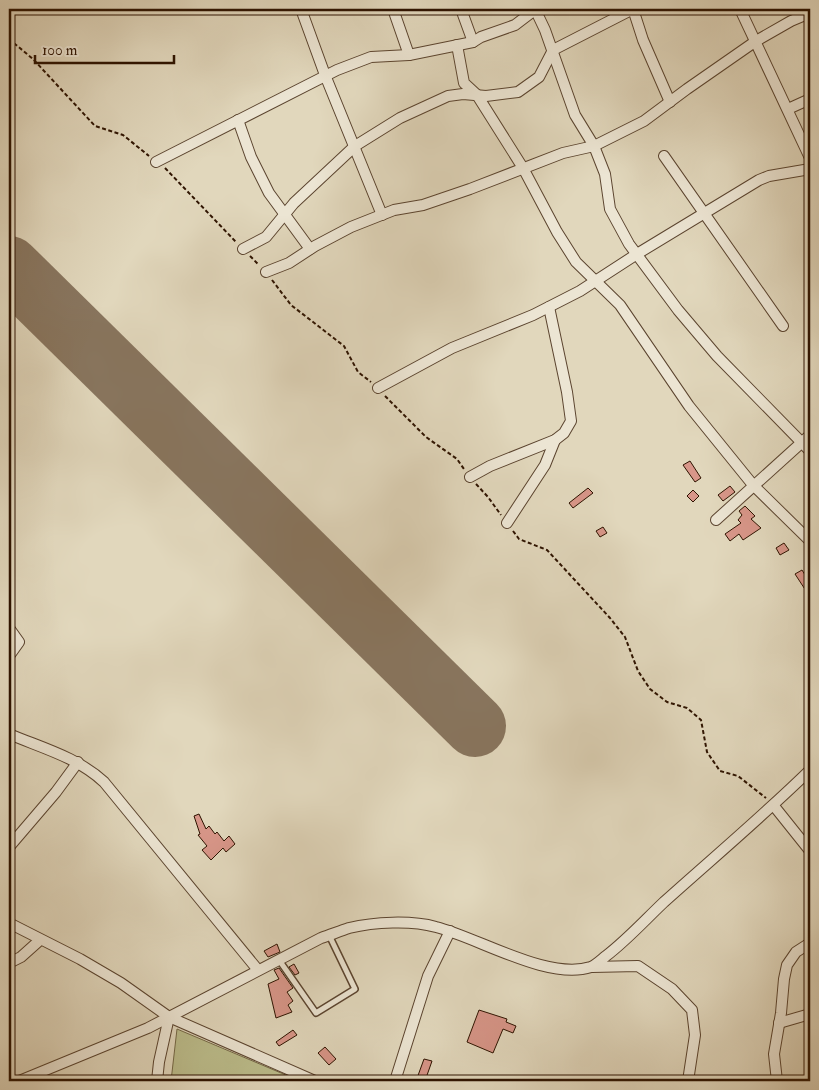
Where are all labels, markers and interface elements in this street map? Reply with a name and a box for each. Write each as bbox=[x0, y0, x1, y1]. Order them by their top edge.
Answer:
scale bar bbox=[35, 32, 174, 64]
text: 100 m bbox=[42, 41, 78, 60]

